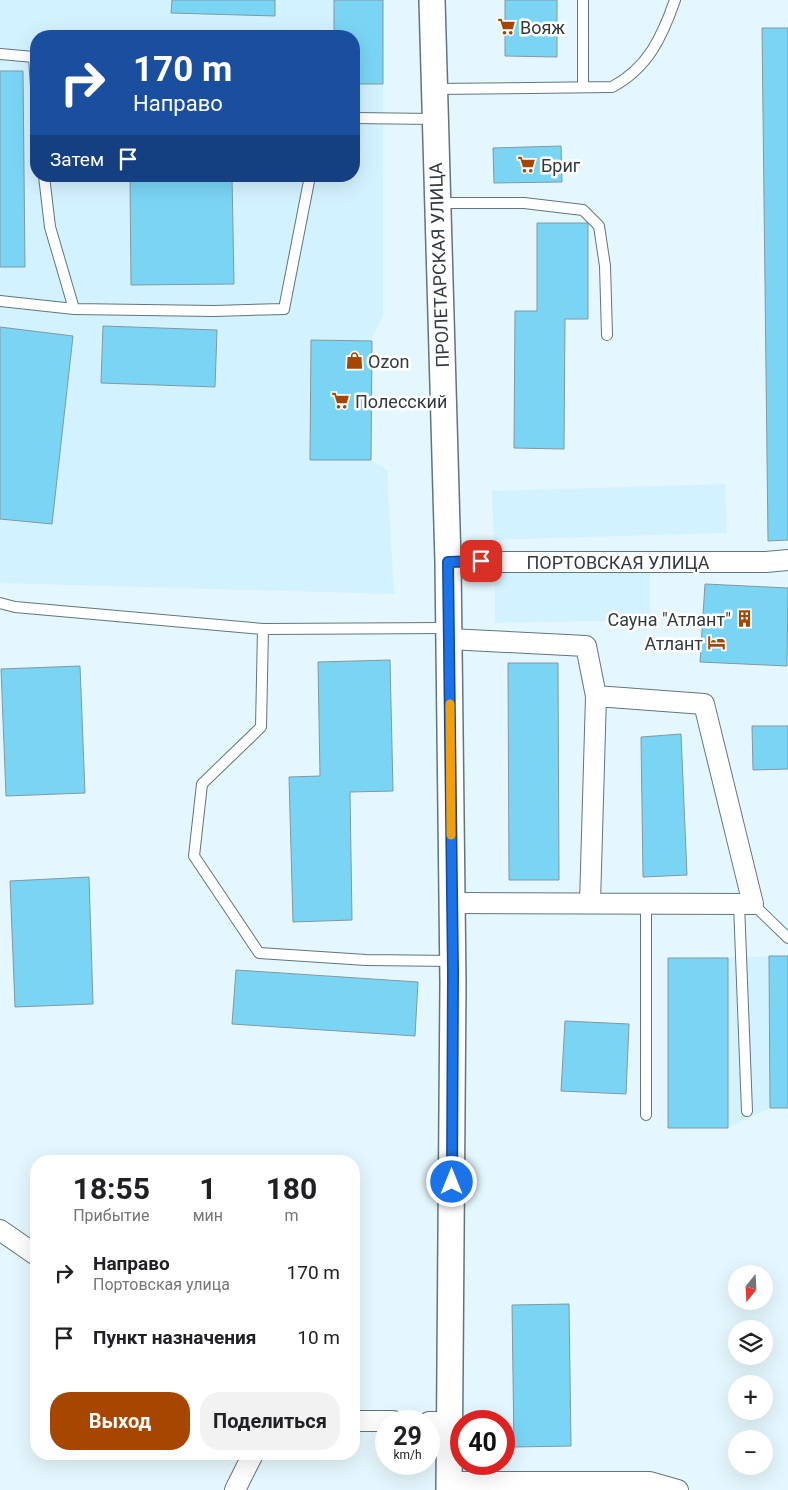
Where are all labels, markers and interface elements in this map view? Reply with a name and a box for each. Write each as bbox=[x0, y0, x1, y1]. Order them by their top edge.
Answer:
supermarket icon: Вояж bbox=[496, 17, 516, 37]
place label: Вояж bbox=[520, 17, 565, 38]
text: 170 m bbox=[133, 49, 232, 90]
icon: right bbox=[50, 50, 115, 115]
text: Направо bbox=[133, 91, 223, 116]
icon: arrive bbox=[114, 145, 142, 173]
text: Затем bbox=[50, 148, 104, 171]
supermarket icon: Бриг bbox=[517, 155, 537, 175]
place label: Бриг bbox=[541, 155, 581, 176]
street label: ПРОЛЕТАРСКАЯ УЛИЦА bbox=[425, 162, 453, 368]
shop icon: Ozon bbox=[344, 351, 364, 371]
place label: Ozon bbox=[368, 351, 409, 372]
supermarket icon: Полесский bbox=[331, 391, 351, 411]
place label: Полесский bbox=[355, 391, 447, 412]
pin bbox=[460, 540, 502, 582]
icon: arrive bbox=[467, 547, 495, 575]
street label: ПОРТОВСКАЯ УЛИЦА bbox=[526, 552, 710, 573]
place label: Сауна "Атлант" bbox=[607, 609, 731, 630]
building icon: Сауна "Атлант" bbox=[735, 609, 755, 629]
place label: Атлант bbox=[645, 633, 703, 654]
hotel icon: Атлант bbox=[707, 633, 727, 653]
position arrow bbox=[425, 1155, 477, 1207]
text: 18:55 bbox=[73, 1171, 150, 1206]
text: 1 bbox=[199, 1171, 216, 1206]
text: 180 bbox=[266, 1171, 317, 1206]
text: Прибытие bbox=[73, 1206, 149, 1225]
text: мин bbox=[193, 1206, 223, 1225]
text: m bbox=[284, 1206, 298, 1225]
text: Направо bbox=[93, 1252, 170, 1275]
icon: right bbox=[50, 1259, 78, 1287]
text: 170 m bbox=[287, 1261, 340, 1284]
north arrow bbox=[728, 1265, 772, 1310]
map controls bbox=[728, 1265, 773, 1475]
text: Портовская улица bbox=[93, 1275, 230, 1294]
button: layers bbox=[728, 1320, 773, 1365]
icon: arrive bbox=[50, 1324, 78, 1352]
text: Пункт назначения bbox=[93, 1326, 256, 1349]
text: 10 m bbox=[297, 1326, 340, 1349]
button: + bbox=[728, 1375, 773, 1420]
button: Выход bbox=[50, 1392, 190, 1450]
button: Поделиться bbox=[200, 1392, 340, 1450]
speed limit sign: 40 bbox=[450, 1410, 515, 1475]
text: 29 bbox=[393, 1422, 422, 1451]
button: − bbox=[728, 1430, 773, 1475]
text: km/h bbox=[393, 1448, 422, 1462]

